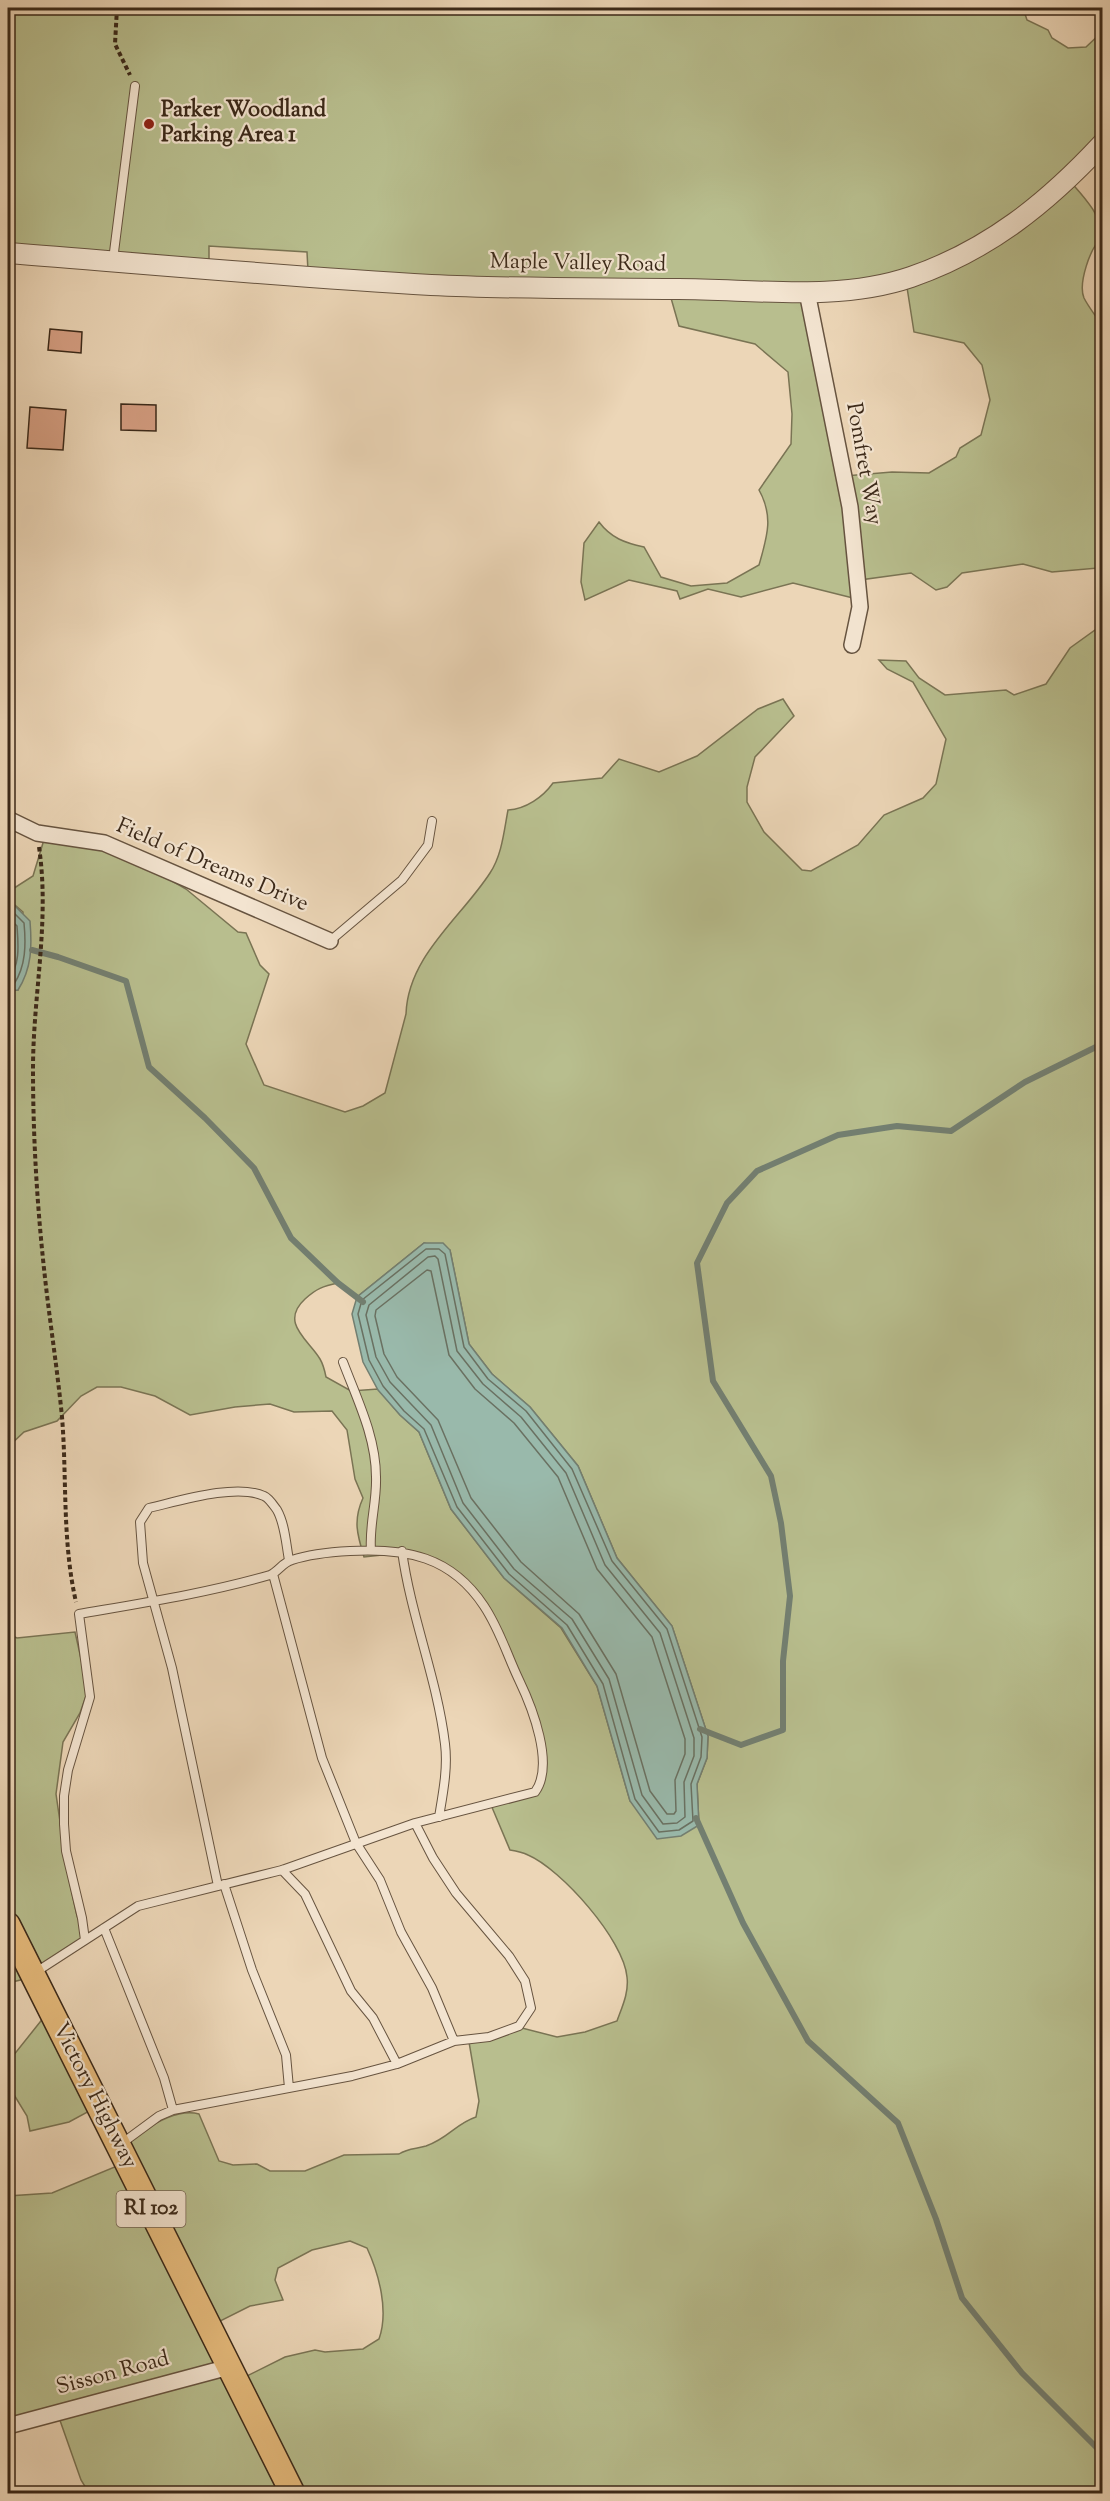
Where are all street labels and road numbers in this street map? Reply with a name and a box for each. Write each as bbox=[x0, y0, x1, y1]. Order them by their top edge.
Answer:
street label: Maple Valley Road bbox=[489, 246, 667, 282]
street label: Pomfret Way bbox=[836, 400, 890, 528]
street label: Field of Dreams Drive bbox=[111, 811, 313, 921]
street label: Victory Highway bbox=[43, 2017, 145, 2175]
road number: RI 102 bbox=[116, 2191, 186, 2227]
street label: Sisson Road bbox=[53, 2344, 173, 2404]

